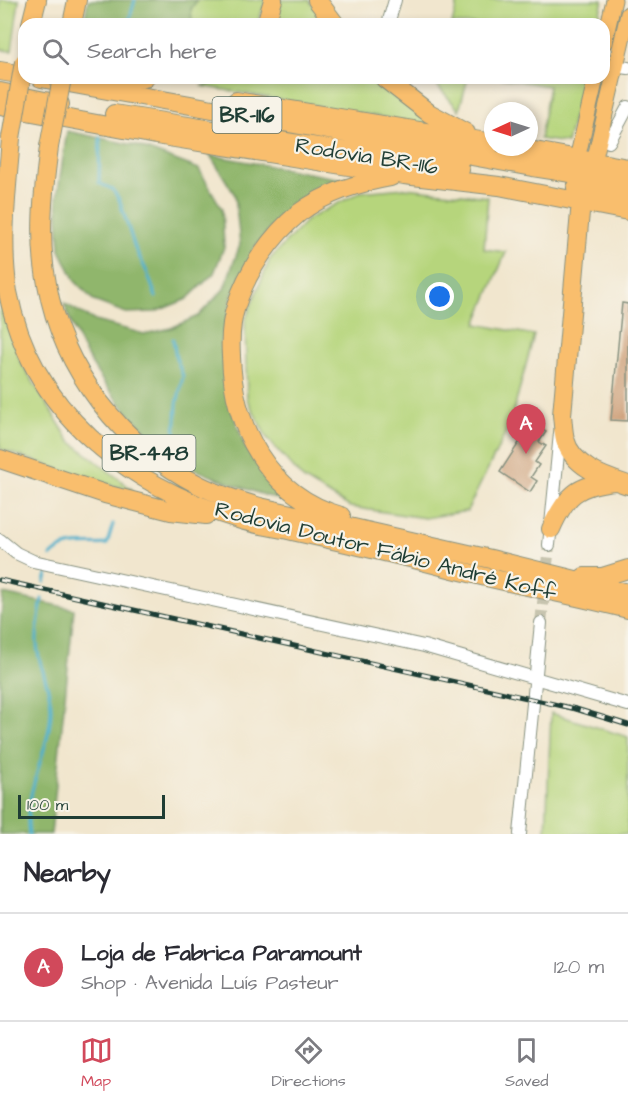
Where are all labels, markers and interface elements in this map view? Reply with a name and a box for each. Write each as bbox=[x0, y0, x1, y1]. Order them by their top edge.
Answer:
search box bbox=[18, 18, 610, 84]
icon: search bbox=[39, 35, 72, 68]
text: Search here bbox=[87, 36, 217, 67]
road number: BR-116 bbox=[212, 97, 282, 133]
north arrow bbox=[484, 102, 538, 156]
street label: Rodovia BR-116 bbox=[293, 130, 441, 183]
your location bbox=[425, 282, 454, 311]
pin: A bbox=[506, 404, 546, 454]
road number: BR-448 bbox=[102, 435, 195, 471]
street label: Rodovia Doutor Fábio André Koff bbox=[212, 494, 560, 609]
scale bar bbox=[18, 792, 165, 820]
text: 100 m bbox=[27, 794, 68, 816]
text: Nearby bbox=[24, 855, 111, 891]
text: Loja de Fabrica Paramount bbox=[81, 938, 362, 969]
text: A bbox=[37, 953, 50, 981]
text: 120 m bbox=[554, 953, 604, 981]
text: Shop · Avenida Luís Pasteur bbox=[81, 969, 339, 997]
tab: Map bbox=[80, 1034, 113, 1092]
tab: Directions bbox=[272, 1034, 346, 1092]
tab: Saved bbox=[505, 1034, 548, 1092]

